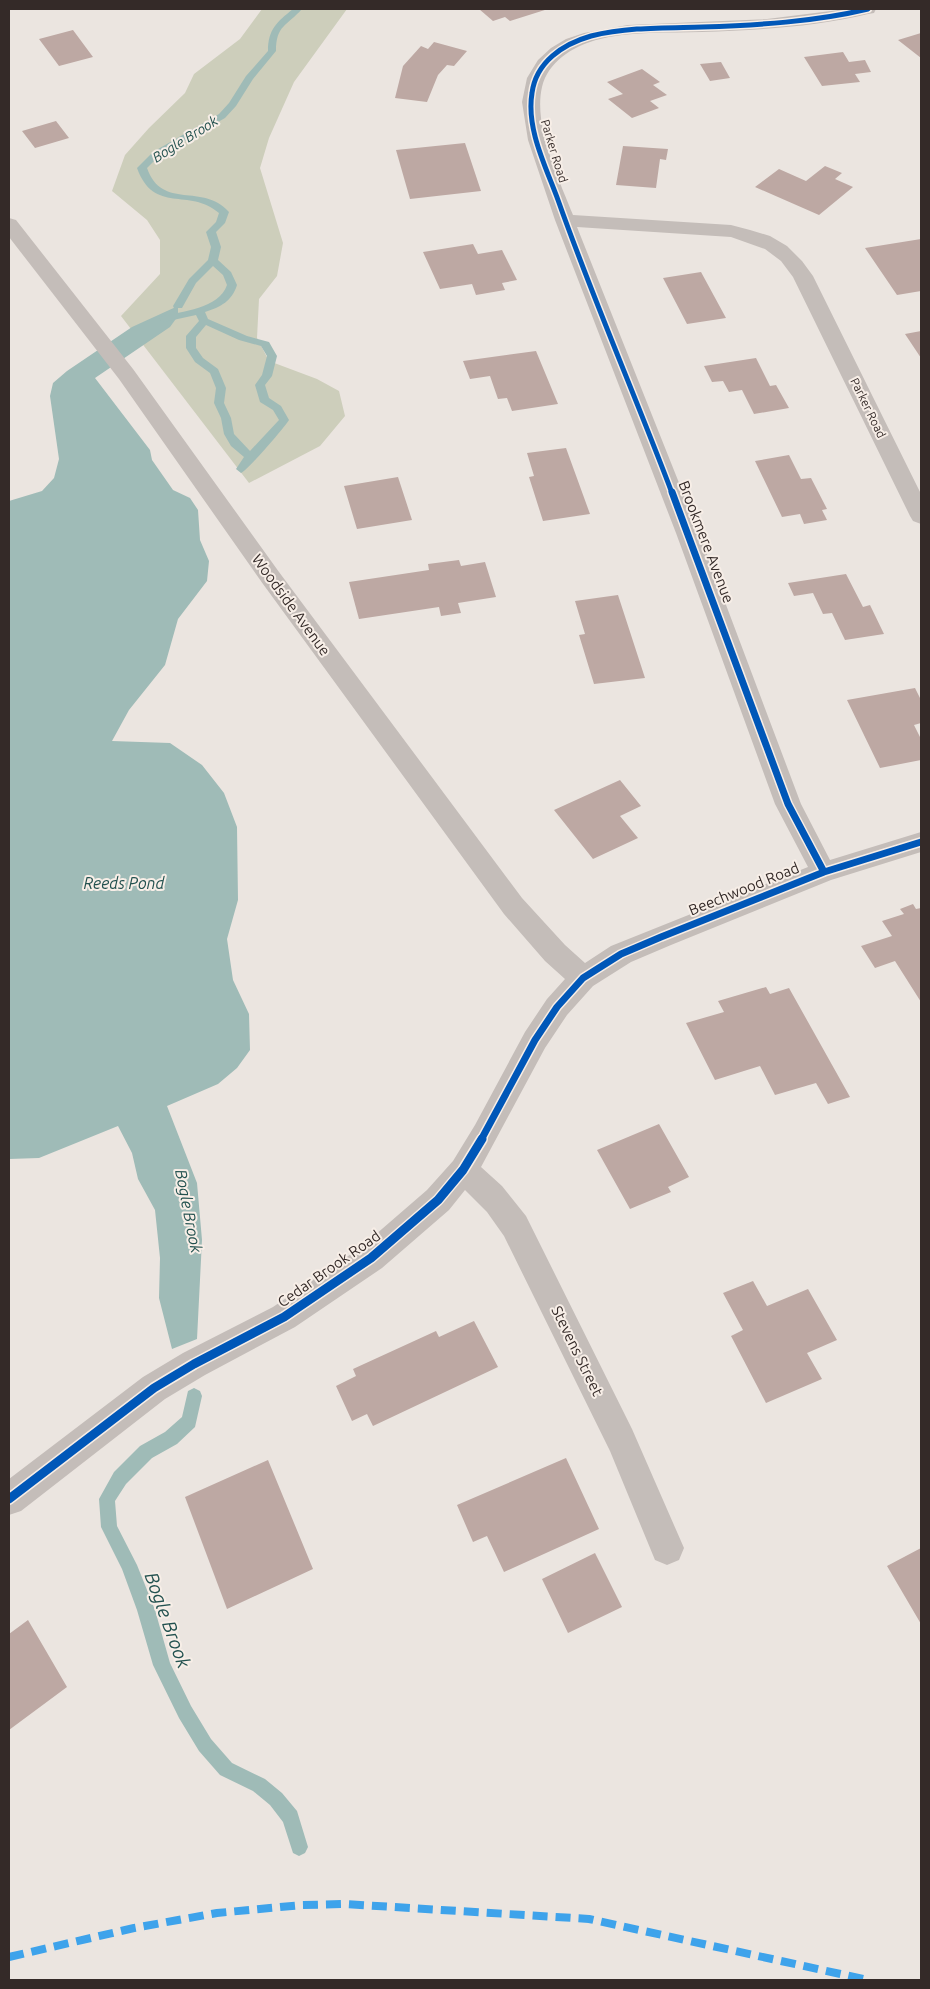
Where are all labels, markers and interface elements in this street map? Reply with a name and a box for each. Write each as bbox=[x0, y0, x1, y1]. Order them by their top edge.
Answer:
water label: Bogle Brook bbox=[149, 112, 221, 165]
street label: Parker Road bbox=[539, 118, 570, 184]
street label: Parker Road bbox=[848, 376, 889, 440]
street label: Brookmere Avenue bbox=[675, 478, 738, 605]
street label: Woodside Avenue bbox=[249, 551, 334, 659]
street label: Beechwood Road bbox=[686, 859, 802, 918]
water label: Reeds Pond bbox=[84, 874, 165, 892]
water label: Bogle Brook bbox=[172, 1168, 206, 1255]
street label: Cedar Brook Road bbox=[274, 1227, 383, 1310]
street label: Stevens Street bbox=[548, 1303, 607, 1399]
water label: Bogle Brook bbox=[140, 1569, 196, 1671]

